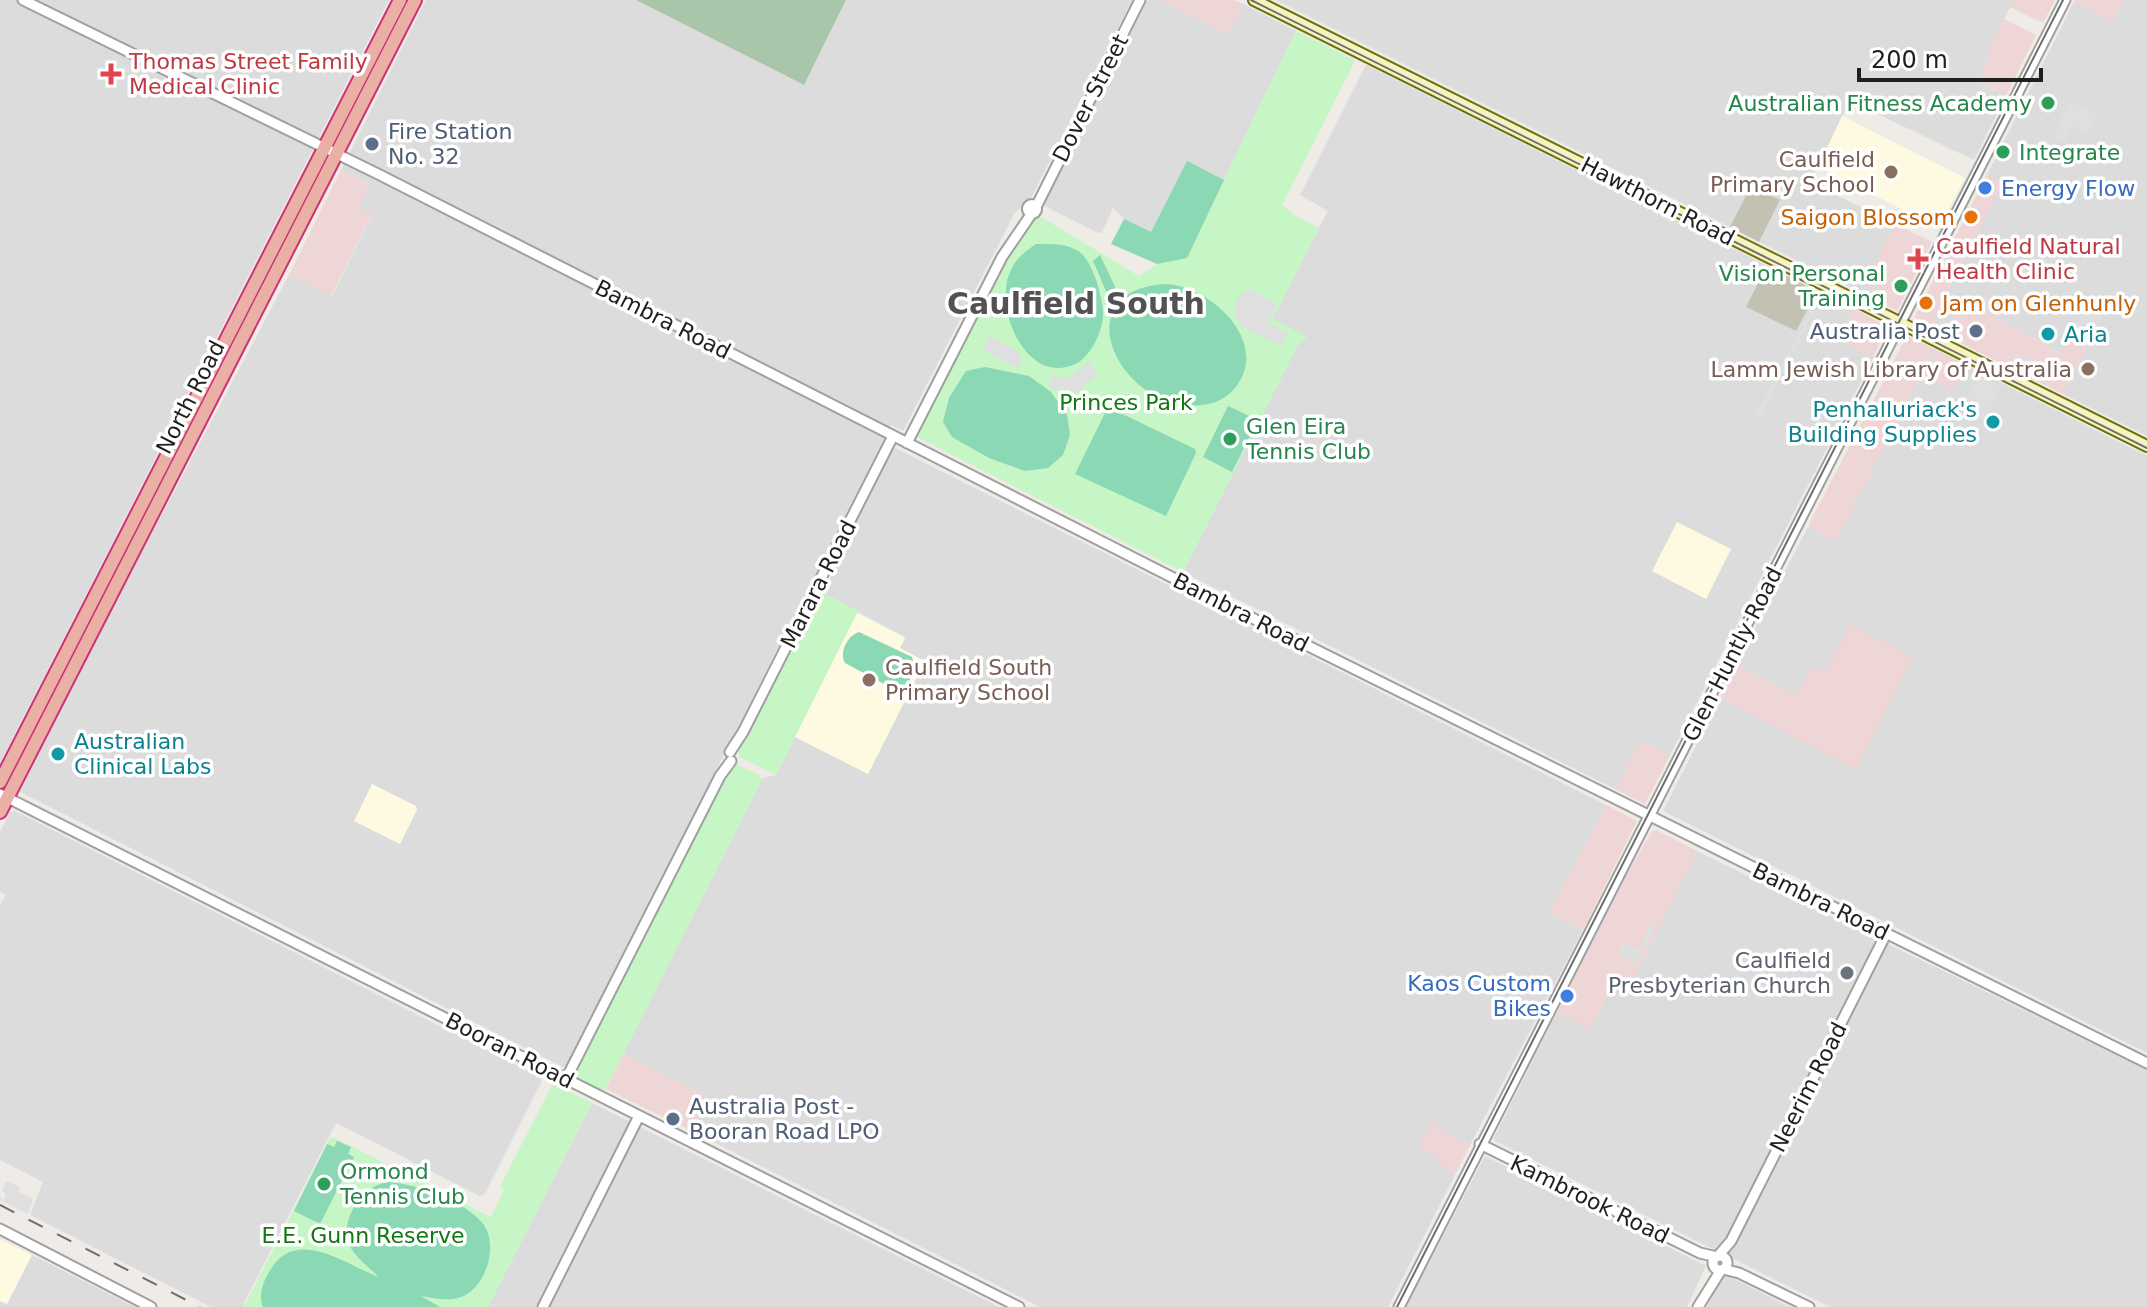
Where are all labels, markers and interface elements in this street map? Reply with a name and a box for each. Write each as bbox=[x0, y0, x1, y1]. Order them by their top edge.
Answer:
street label: Dover Street bbox=[1048, 30, 1133, 166]
scale bar bbox=[1859, 32, 2041, 82]
text: 200 m bbox=[1871, 46, 1948, 74]
place label: Thomas Street Family Medical Clinic bbox=[128, 49, 368, 99]
marker: Thomas Street Family Medical Clinic bbox=[100, 63, 122, 85]
place label: Australian Fitness Academy bbox=[1728, 91, 2032, 116]
marker: Australian Fitness Academy bbox=[2039, 94, 2057, 112]
place label: Fire Station No. 32 bbox=[388, 119, 512, 169]
marker: Fire Station No. 32 bbox=[363, 135, 381, 153]
place label: Integrate bbox=[2019, 140, 2120, 165]
marker: Integrate bbox=[1994, 143, 2012, 161]
place label: Caulfield Primary School bbox=[1710, 147, 1875, 197]
street label: Hawthorn Road bbox=[1577, 152, 1739, 251]
marker: Caulfield Primary School bbox=[1882, 163, 1900, 181]
place label: Energy Flow bbox=[2001, 176, 2135, 201]
marker: Energy Flow bbox=[1976, 179, 1994, 197]
place label: Saigon Blossom bbox=[1781, 205, 1955, 230]
marker: Saigon Blossom bbox=[1962, 208, 1980, 226]
place label: Caulfield Natural Health Clinic bbox=[1936, 234, 2121, 284]
marker: Caulfield Natural Health Clinic bbox=[1907, 248, 1929, 270]
place label: Vision Personal Training bbox=[1719, 261, 1885, 311]
street label: Bambra Road bbox=[591, 275, 735, 364]
marker: Vision Personal Training bbox=[1892, 277, 1910, 295]
district label: Caulfield South bbox=[947, 286, 1205, 321]
place label: Jam on Glenhunly bbox=[1940, 291, 2136, 316]
marker: Jam on Glenhunly bbox=[1917, 294, 1935, 312]
place label: Australia Post bbox=[1810, 319, 1960, 344]
marker: Australia Post bbox=[1967, 322, 1985, 340]
place label: Aria bbox=[2064, 322, 2108, 347]
marker: Aria bbox=[2039, 325, 2057, 343]
street label: North Road bbox=[151, 336, 230, 458]
place label: Lamm Jewish Library of Australia bbox=[1710, 357, 2072, 382]
marker: Lamm Jewish Library of Australia bbox=[2079, 360, 2097, 378]
park label: Princes Park bbox=[1059, 390, 1193, 415]
place label: Penhalluriack's Building Supplies bbox=[1788, 397, 1977, 447]
marker: Penhalluriack's Building Supplies bbox=[1984, 413, 2002, 431]
place label: Glen Eira Tennis Club bbox=[1245, 414, 1371, 464]
marker: Glen Eira Tennis Club bbox=[1221, 430, 1239, 448]
street label: Marara Road bbox=[776, 516, 861, 652]
street label: Glen Huntly Road bbox=[1678, 563, 1787, 745]
street label: Bambra Road bbox=[1169, 568, 1313, 657]
place label: Caulfield South Primary School bbox=[885, 655, 1052, 705]
marker: Caulfield South Primary School bbox=[860, 671, 878, 689]
place label: Australian Clinical Labs bbox=[74, 729, 212, 779]
marker: Australian Clinical Labs bbox=[49, 745, 67, 763]
street label: Bambra Road bbox=[1748, 858, 1893, 945]
place label: Caulfield Presbyterian Church bbox=[1608, 948, 1831, 998]
marker: Caulfield Presbyterian Church bbox=[1838, 964, 1856, 982]
place label: Kaos Custom Bikes bbox=[1407, 971, 1551, 1021]
marker: Kaos Custom Bikes bbox=[1558, 987, 1576, 1005]
street label: Booran Road bbox=[441, 1007, 578, 1094]
street label: Neerim Road bbox=[1765, 1018, 1852, 1156]
place label: Australia Post - Booran Road LPO bbox=[689, 1094, 880, 1144]
marker: Australia Post - Booran Road LPO bbox=[664, 1110, 682, 1128]
street label: Kambrook Road bbox=[1506, 1150, 1673, 1249]
place label: Ormond Tennis Club bbox=[339, 1159, 465, 1209]
marker: Ormond Tennis Club bbox=[315, 1175, 333, 1193]
park label: E.E. Gunn Reserve bbox=[261, 1223, 465, 1248]

